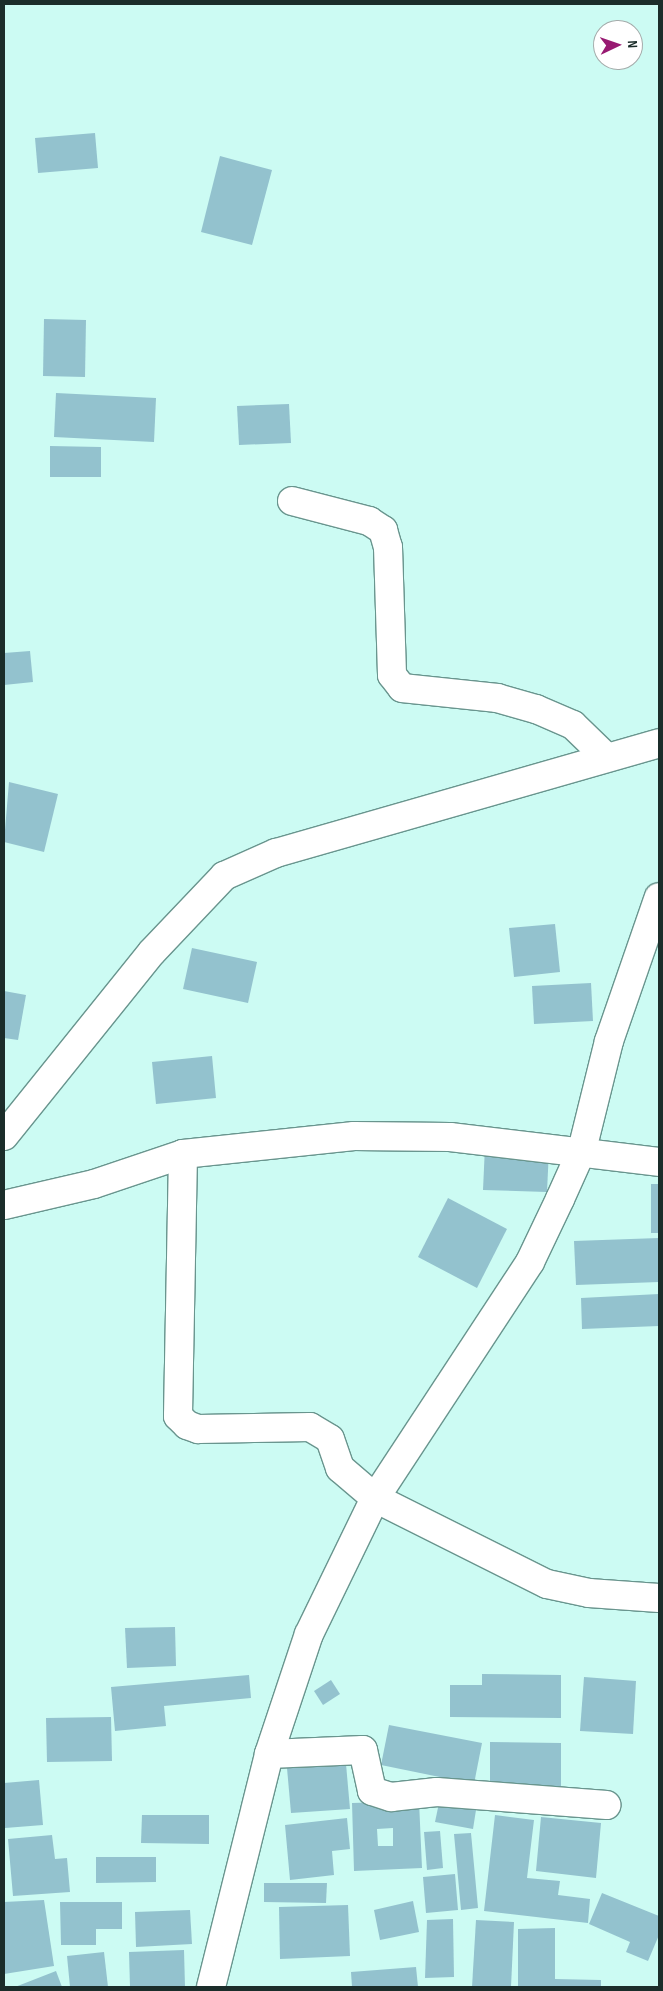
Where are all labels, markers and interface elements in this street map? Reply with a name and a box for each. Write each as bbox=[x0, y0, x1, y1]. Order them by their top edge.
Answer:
north arrow bbox=[593, 20, 643, 70]
text: N bbox=[624, 40, 641, 48]

